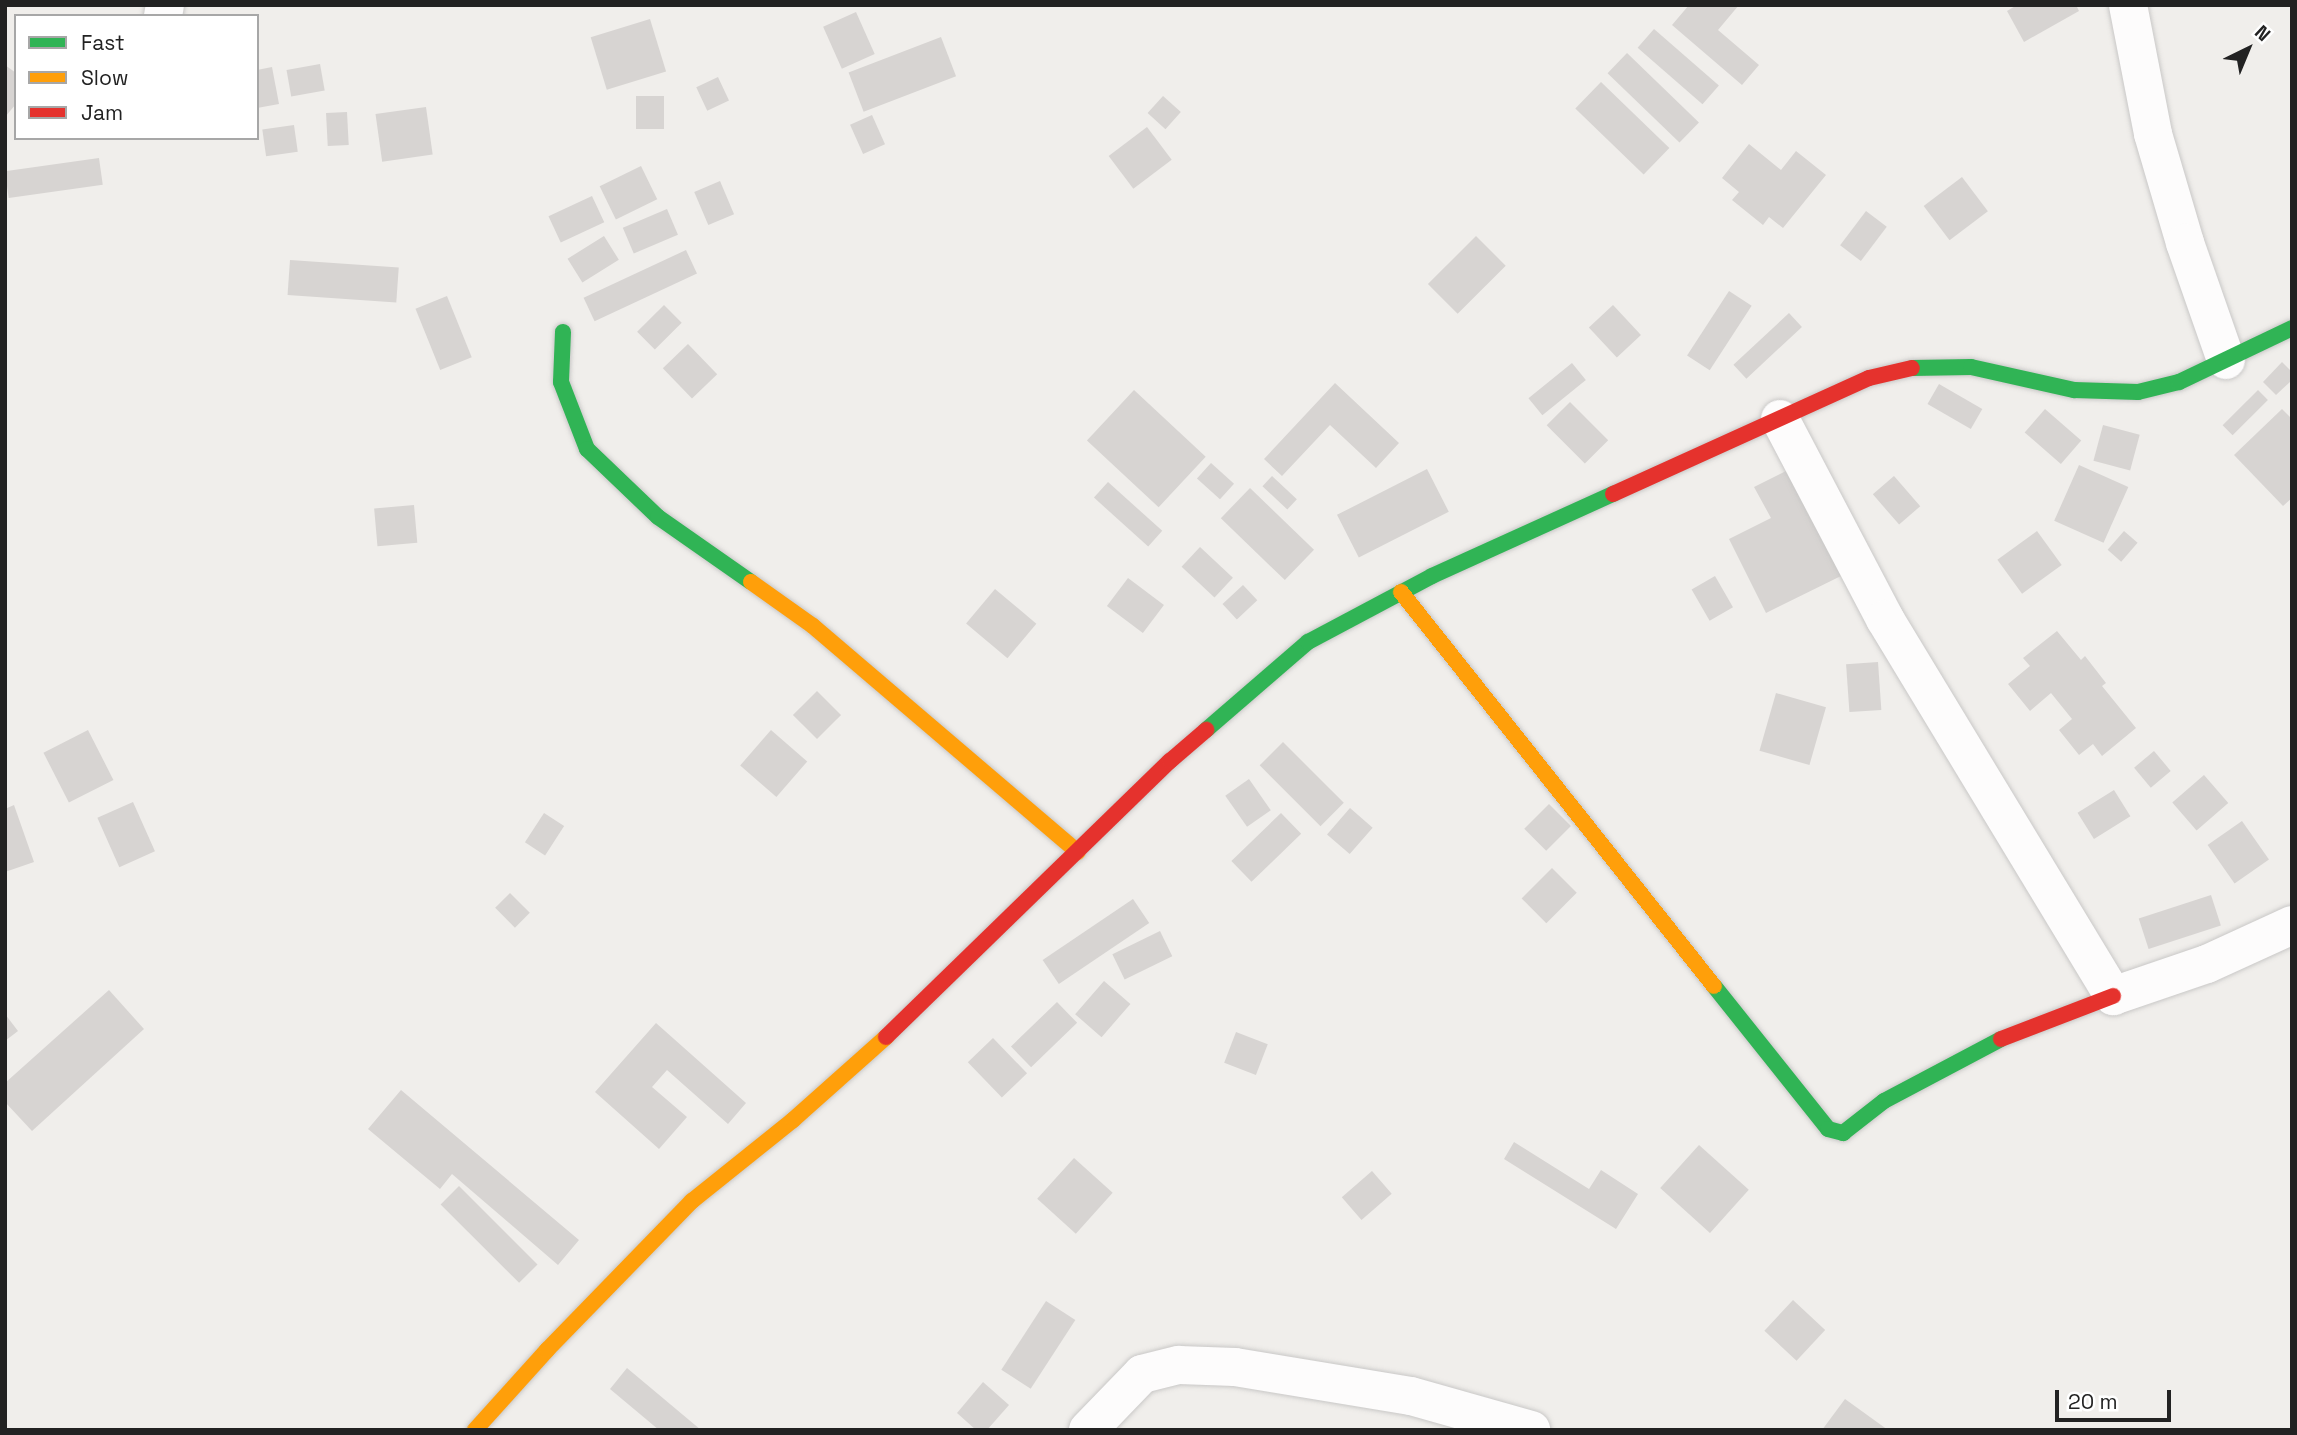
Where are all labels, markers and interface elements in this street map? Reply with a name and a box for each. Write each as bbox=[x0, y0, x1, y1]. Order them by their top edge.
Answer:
legend bbox=[14, 14, 259, 140]
north arrow bbox=[2213, 14, 2283, 84]
text: N bbox=[2249, 20, 2276, 47]
text: Fast bbox=[81, 29, 125, 56]
text: Slow bbox=[81, 64, 129, 91]
text: Jam bbox=[81, 99, 123, 126]
scale bar bbox=[2059, 1376, 2174, 1420]
text: 20 m bbox=[2068, 1388, 2118, 1415]

